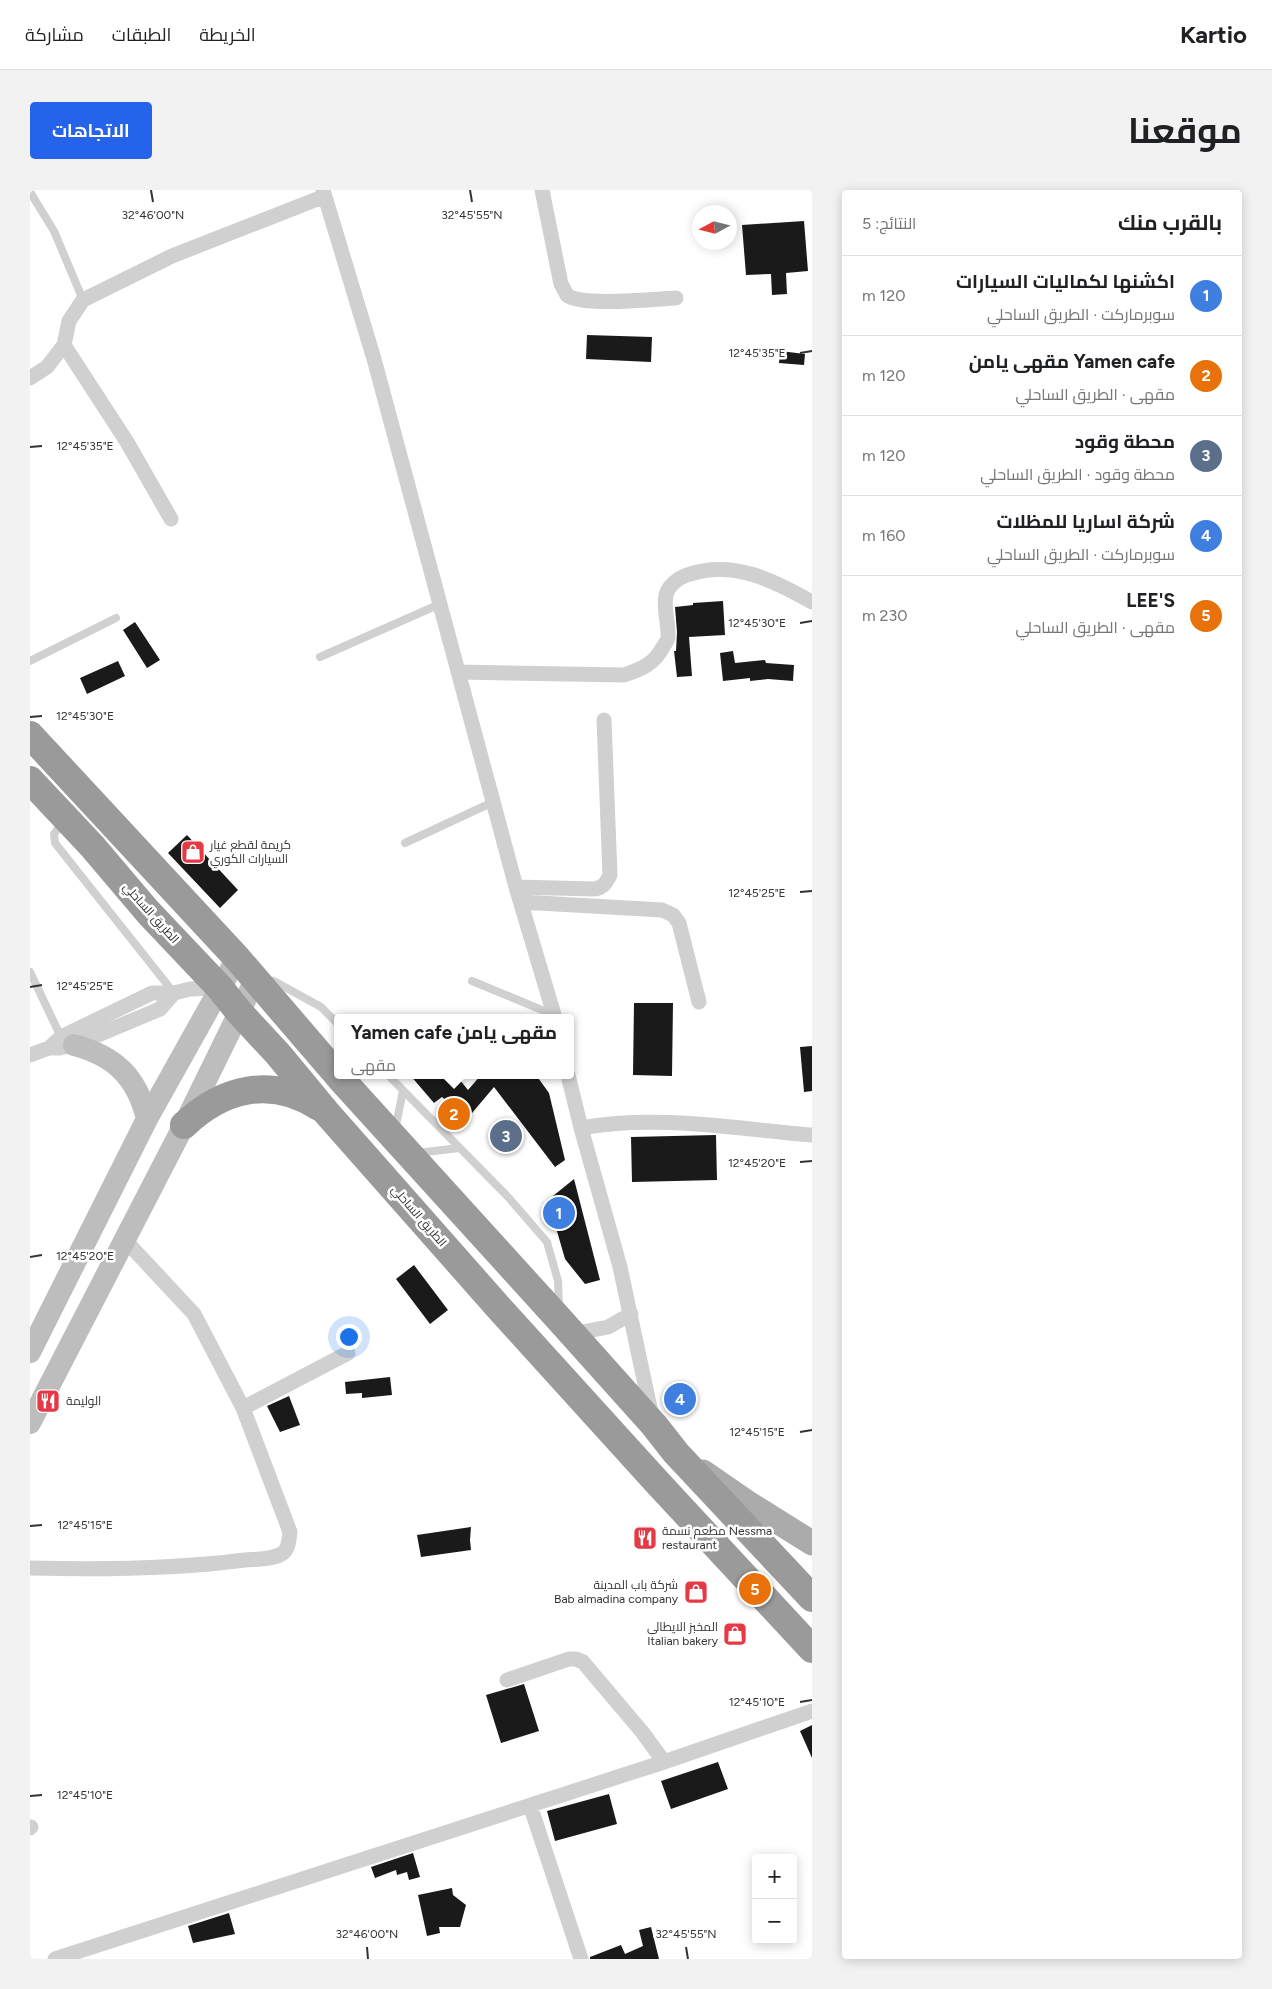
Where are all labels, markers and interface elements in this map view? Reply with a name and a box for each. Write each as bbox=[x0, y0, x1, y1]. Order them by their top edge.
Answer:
text: Kartio bbox=[1180, 20, 1247, 49]
text: مشاركة bbox=[25, 24, 84, 46]
text: الطبقات bbox=[112, 24, 171, 46]
text: الخريطة bbox=[199, 24, 256, 46]
button: الاتجاهات bbox=[30, 102, 152, 159]
text: موقعنا bbox=[1128, 110, 1242, 152]
north arrow bbox=[692, 205, 737, 250]
text: 32°46'00"N bbox=[122, 208, 184, 222]
text: 32°45'55"N bbox=[441, 208, 503, 222]
text: بالقرب منك bbox=[1118, 210, 1222, 235]
text: النتائج: 5 bbox=[862, 214, 916, 233]
text: اكشنها لكماليات السيارات bbox=[956, 270, 1175, 293]
text: 120 m bbox=[862, 286, 905, 305]
text: 1 bbox=[1203, 286, 1209, 305]
text: سوبرماركت · الطريق الساحلي bbox=[987, 305, 1175, 324]
text: 12°45'35"E bbox=[728, 346, 786, 360]
text: Yamen cafe مقهى يامن bbox=[969, 350, 1175, 373]
text: 120 m bbox=[862, 366, 905, 385]
text: 2 bbox=[1201, 366, 1211, 385]
text: مقهى · الطريق الساحلي bbox=[1016, 385, 1175, 404]
text: محطة وقود bbox=[1075, 430, 1175, 453]
text: 12°45'35"E bbox=[56, 439, 114, 453]
text: 120 m bbox=[862, 446, 905, 465]
text: 3 bbox=[1202, 446, 1210, 465]
text: محطة وقود · الطريق الساحلي bbox=[980, 465, 1175, 484]
text: شركة اساريا للمظلات bbox=[997, 510, 1175, 533]
text: 160 m bbox=[862, 526, 906, 545]
text: 4 bbox=[1201, 526, 1211, 545]
text: سوبرماركت · الطريق الساحلي bbox=[987, 545, 1175, 564]
text: LEE'S bbox=[1126, 589, 1175, 612]
text: 230 m bbox=[862, 606, 907, 625]
text: 5 bbox=[1201, 606, 1211, 625]
text: 12°45'30"E bbox=[728, 616, 786, 630]
text: مقهى · الطريق الساحلي bbox=[1016, 618, 1175, 637]
text: 12°45'30"E bbox=[56, 709, 114, 723]
place label: كريمة لقطع غيار السيارات الكوري bbox=[209, 838, 291, 869]
shop icon: كريمة لقطع غيار السيارات الكوري bbox=[180, 839, 206, 865]
street label: الطريق الساحلي bbox=[118, 880, 182, 948]
text: 12°45'25"E bbox=[728, 886, 786, 900]
text: 12°45'25"E bbox=[56, 979, 114, 993]
popup bbox=[334, 1014, 574, 1079]
text: Yamen cafe مقهى يامن bbox=[351, 1021, 557, 1044]
text: مقهى bbox=[351, 1056, 396, 1075]
pin: 2 bbox=[438, 1095, 470, 1133]
pin: 3 bbox=[490, 1117, 522, 1155]
text: 12°45'20"E bbox=[728, 1156, 786, 1170]
street label: الطريق الساحلي bbox=[386, 1182, 449, 1251]
pin: 1 bbox=[543, 1194, 575, 1232]
text: 12°45'20"E bbox=[56, 1249, 114, 1263]
your location bbox=[336, 1324, 362, 1350]
pin: 4 bbox=[664, 1380, 696, 1418]
restaurant icon: الوليمة bbox=[35, 1388, 61, 1414]
place label: الوليمة bbox=[66, 1394, 101, 1408]
text: 12°45'15"E bbox=[729, 1425, 785, 1439]
text: 12°45'15"E bbox=[57, 1518, 113, 1532]
place label: مطعم نسمة Nessma restaurant bbox=[662, 1524, 772, 1552]
restaurant icon: مطعم نسمة Nessma restaurant bbox=[632, 1525, 658, 1551]
pin: 5 bbox=[739, 1570, 771, 1608]
place label: شركة باب المدينة Bab almadina company bbox=[554, 1578, 679, 1606]
shop icon: شركة باب المدينة Bab almadina company bbox=[683, 1579, 709, 1605]
place label: المخبز الايطالي Italian bakery bbox=[647, 1620, 719, 1648]
shop icon: المخبز الايطالي Italian bakery bbox=[722, 1621, 748, 1647]
text: 12°45'10"E bbox=[729, 1695, 785, 1709]
text: 12°45'10"E bbox=[57, 1788, 113, 1802]
map controls bbox=[752, 1854, 797, 1944]
button: + bbox=[752, 1854, 797, 1899]
button: − bbox=[752, 1899, 797, 1944]
text: 32°46'00"N bbox=[336, 1927, 398, 1941]
text: 32°45'55"N bbox=[655, 1927, 717, 1941]

